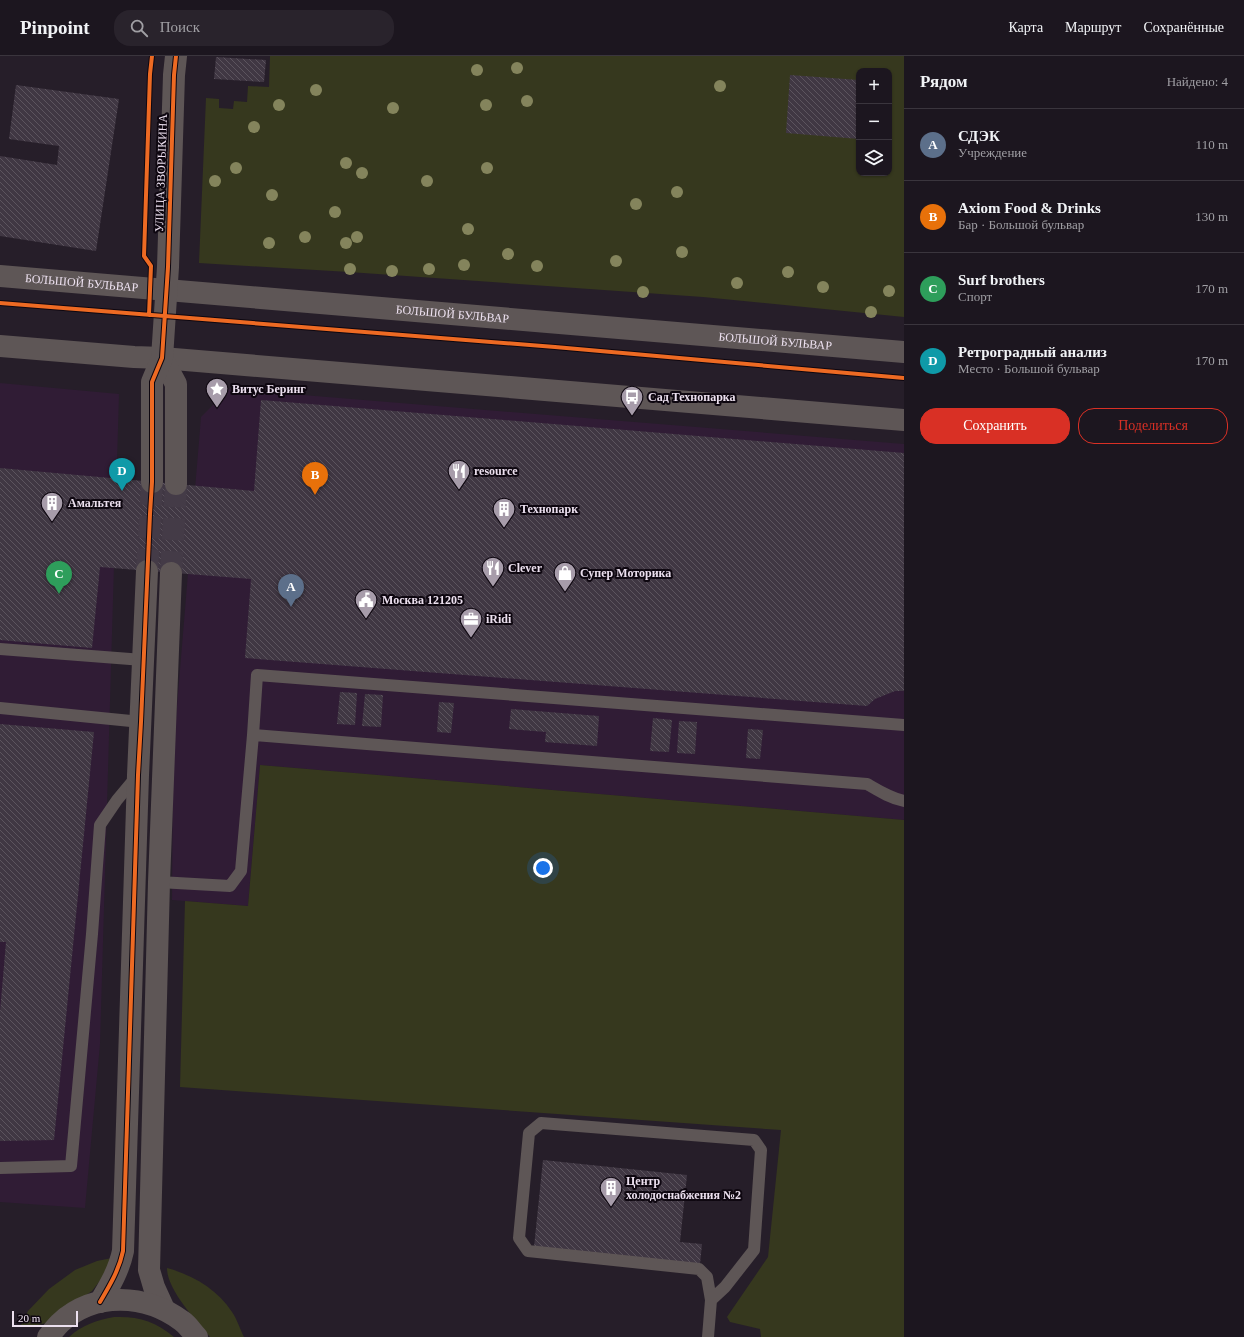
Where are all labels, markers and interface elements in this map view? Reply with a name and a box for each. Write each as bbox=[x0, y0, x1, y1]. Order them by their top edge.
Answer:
search box bbox=[114, 10, 394, 46]
text: Pinpoint bbox=[20, 17, 90, 38]
icon: search bbox=[128, 17, 150, 39]
text: Поиск bbox=[160, 19, 200, 35]
text: Карта bbox=[1008, 20, 1043, 35]
text: Маршрут bbox=[1065, 20, 1121, 35]
text: Сохранённые bbox=[1143, 20, 1224, 35]
map controls bbox=[856, 68, 892, 176]
button: + bbox=[856, 68, 892, 104]
text: Рядом bbox=[920, 72, 968, 91]
text: Найдено: 4 bbox=[1167, 74, 1228, 89]
button: − bbox=[856, 104, 892, 140]
street label: УЛИЦА ЗВОРЫКИНА bbox=[152, 113, 170, 232]
text: СДЭК bbox=[958, 128, 1000, 144]
text: A bbox=[928, 137, 938, 152]
text: 110 m bbox=[1196, 137, 1228, 152]
button: layers bbox=[856, 140, 892, 176]
text: Учреждение bbox=[958, 145, 1027, 160]
text: Axiom Food & Drinks bbox=[958, 200, 1101, 216]
text: B bbox=[929, 209, 937, 224]
text: 130 m bbox=[1195, 209, 1228, 224]
text: Бар · Большой бульвар bbox=[958, 217, 1084, 232]
street label: БОЛЬШОЙ БУЛЬВАР bbox=[25, 271, 139, 295]
text: Surf brothers bbox=[958, 272, 1045, 288]
text: C bbox=[928, 281, 938, 296]
text: 170 m bbox=[1195, 281, 1228, 296]
text: Спорт bbox=[958, 289, 992, 304]
street label: БОЛЬШОЙ БУЛЬВАР bbox=[395, 302, 510, 326]
street label: БОЛЬШОЙ БУЛЬВАР bbox=[718, 329, 833, 353]
text: Ретроградный анализ bbox=[958, 344, 1107, 360]
text: D bbox=[928, 353, 938, 368]
text: 170 m bbox=[1195, 353, 1228, 368]
text: Место · Большой бульвар bbox=[958, 361, 1100, 376]
place icon: Витус Беринг bbox=[204, 376, 230, 409]
place label: Витус Беринг bbox=[232, 382, 306, 396]
bus stop icon: Сад Технопарка bbox=[619, 384, 645, 417]
place label: Сад Технопарка bbox=[648, 390, 736, 404]
button: Сохранить bbox=[920, 408, 1070, 444]
button: Поделиться bbox=[1078, 408, 1228, 444]
pin: D bbox=[109, 458, 135, 491]
restaurant icon: resource bbox=[446, 458, 472, 491]
pin: B bbox=[302, 462, 328, 495]
place label: resource bbox=[474, 464, 518, 478]
building icon: Амальтея bbox=[39, 490, 65, 523]
place label: Амальтея bbox=[68, 496, 122, 510]
building icon: Технопарк bbox=[491, 496, 517, 529]
place label: Технопарк bbox=[520, 502, 578, 516]
restaurant icon: Clever bbox=[480, 555, 506, 588]
shop icon: Супер Моторика bbox=[552, 560, 578, 593]
pin: C bbox=[46, 561, 72, 594]
place label: Clever bbox=[508, 561, 543, 575]
place label: Супер Моторика bbox=[580, 566, 671, 580]
pin: A bbox=[278, 574, 304, 607]
public building icon: Москва 121205 bbox=[353, 587, 379, 620]
place label: Москва 121205 bbox=[382, 593, 463, 607]
office icon: iRidi bbox=[458, 606, 484, 639]
place label: iRidi bbox=[486, 612, 512, 626]
your location bbox=[533, 858, 553, 878]
place label: Центр холодоснабжения №2 bbox=[626, 1174, 741, 1202]
building icon: Центр холодоснабжения №2 bbox=[598, 1175, 624, 1208]
scale bar bbox=[12, 1309, 78, 1328]
text: 20 m bbox=[18, 1312, 40, 1324]

